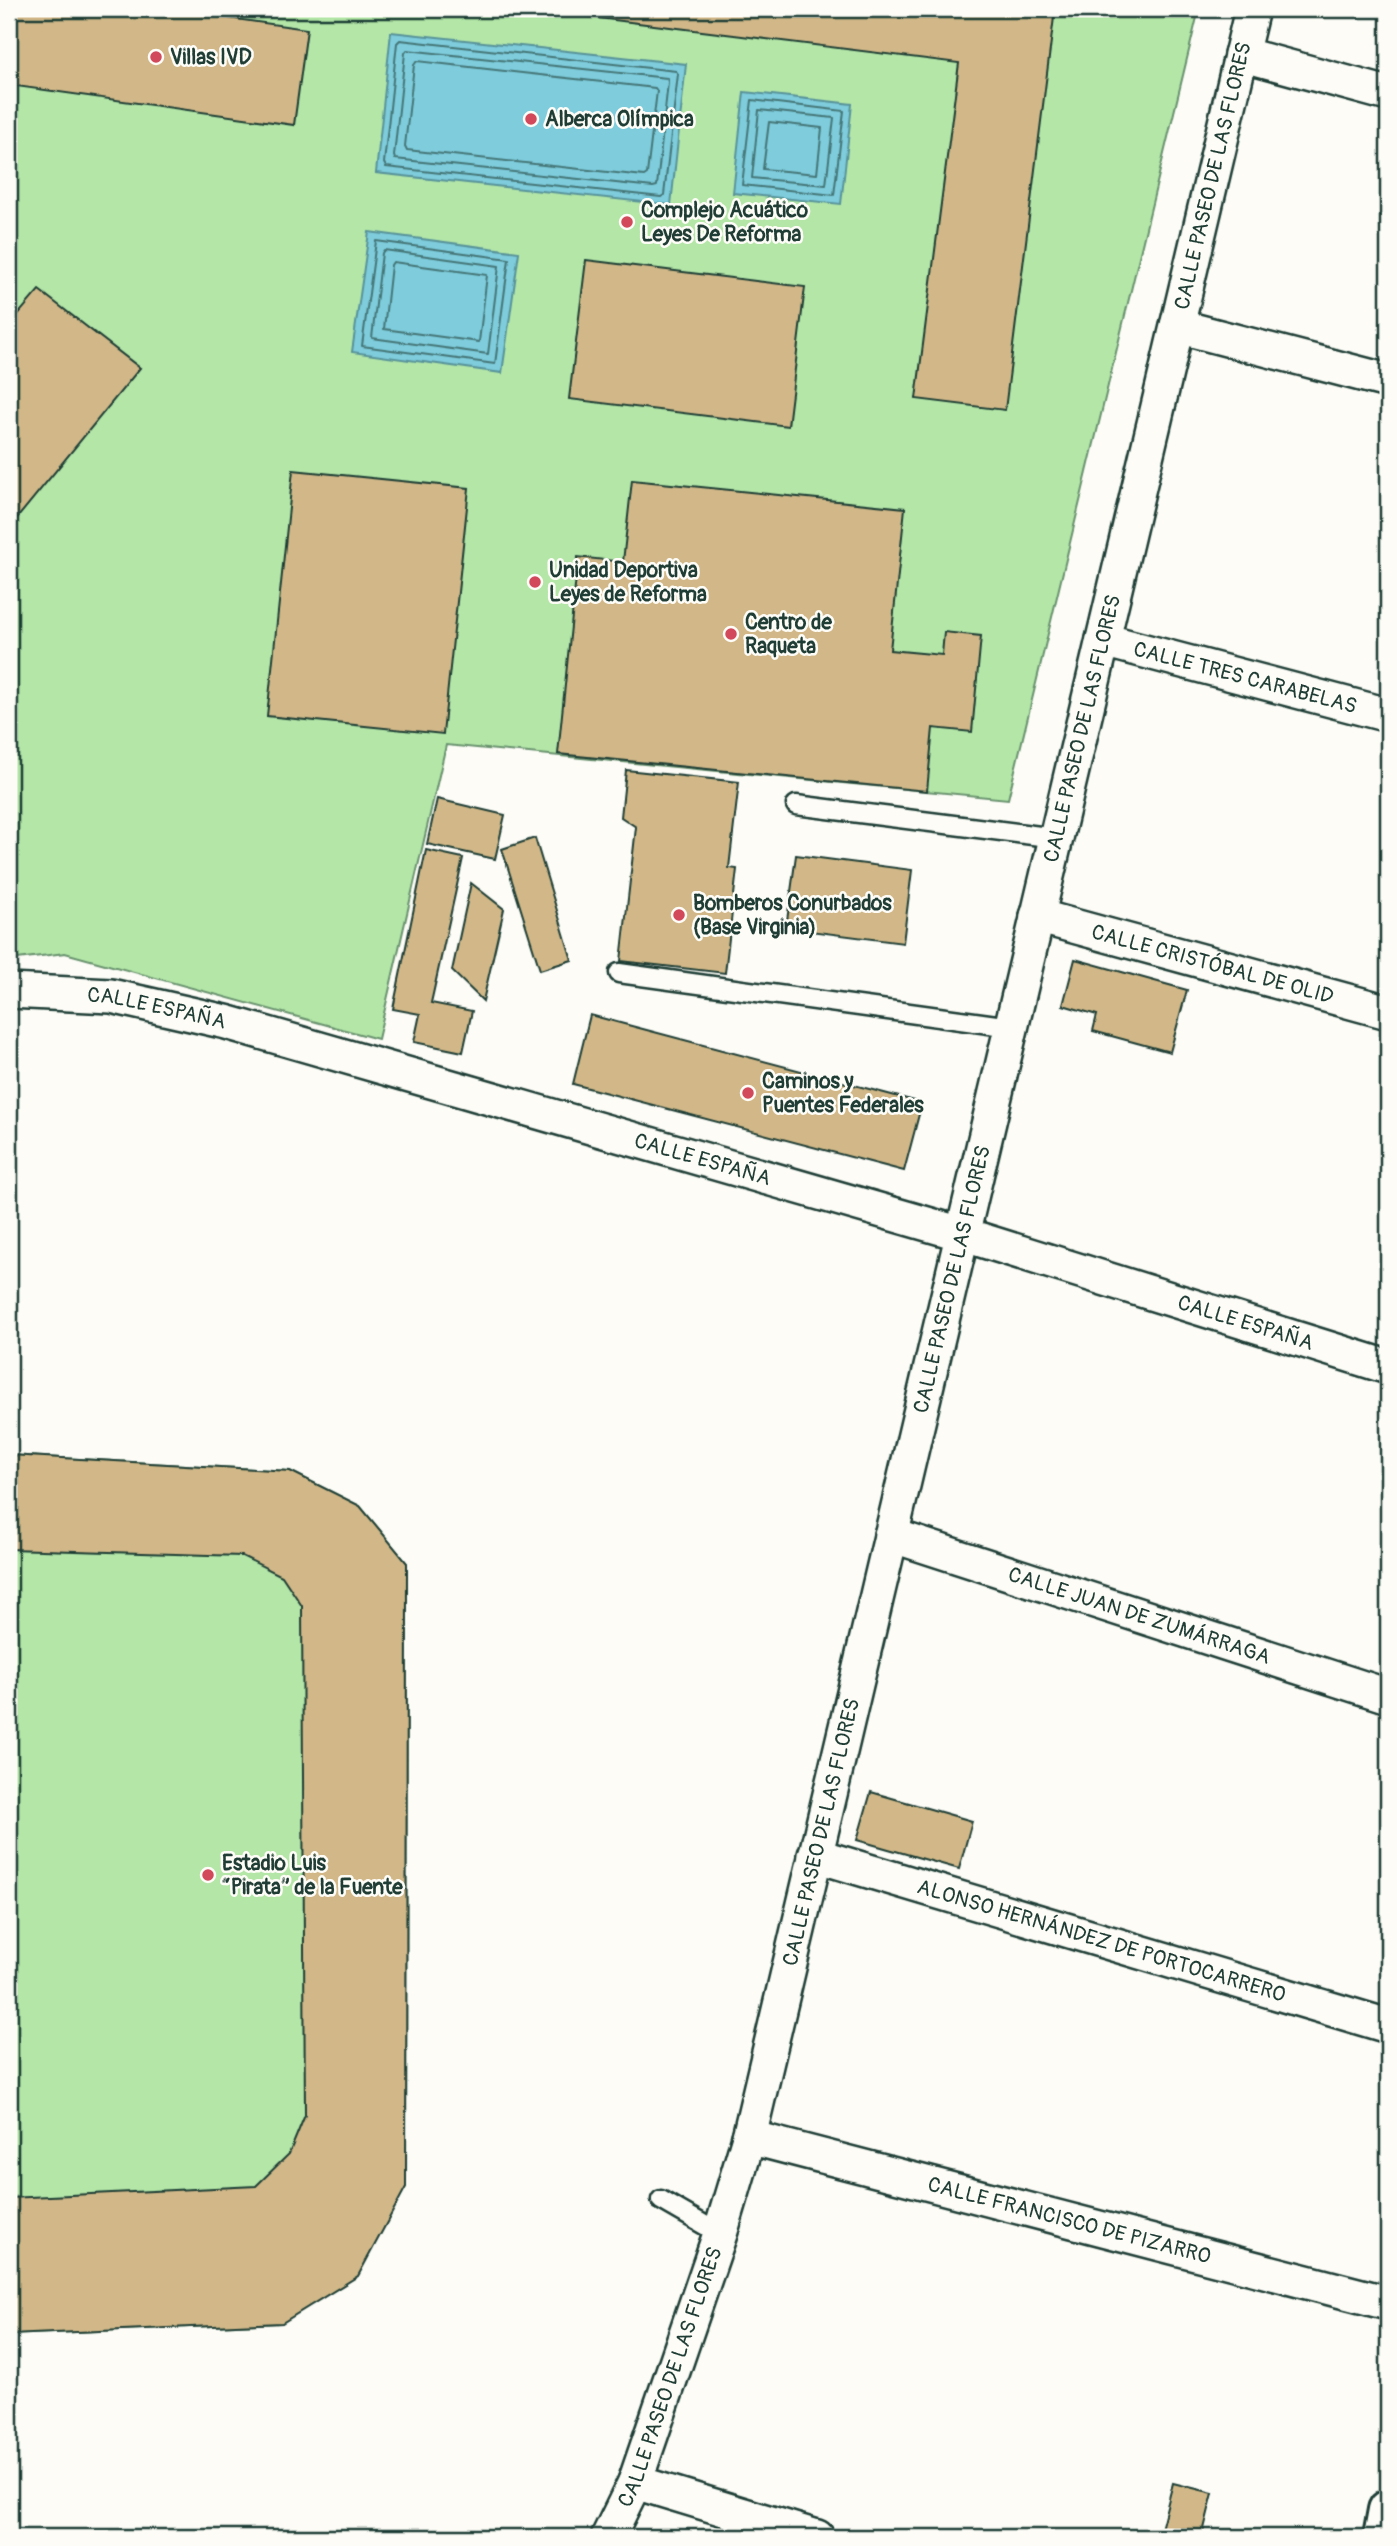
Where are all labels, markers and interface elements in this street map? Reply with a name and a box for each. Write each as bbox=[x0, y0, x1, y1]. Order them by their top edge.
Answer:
street label: CALLE PASEO DE LAS FLORES bbox=[1168, 39, 1258, 312]
place label: Villas IVD bbox=[170, 44, 252, 71]
marker: Villas IVD bbox=[148, 49, 164, 65]
place label: Alberca Olímpica bbox=[545, 106, 694, 133]
marker: Alberca Olímpica bbox=[523, 111, 539, 127]
place label: Complejo Acuático Leyes De Reforma bbox=[641, 197, 809, 248]
marker: Complejo Acuático Leyes De Reforma bbox=[619, 214, 635, 230]
place label: Unidad Deportiva Leyes de Reforma bbox=[549, 557, 707, 608]
marker: Unidad Deportiva Leyes de Reforma bbox=[527, 574, 543, 590]
street label: CALLE PASEO DE LAS FLORES bbox=[1038, 592, 1127, 865]
place label: Centro de Raqueta bbox=[745, 609, 832, 660]
marker: Centro de Raqueta bbox=[723, 626, 739, 642]
street label: CALLE TRES CARABELAS bbox=[1130, 636, 1360, 720]
place label: Bomberos Conurbados (Base Virginia) bbox=[693, 890, 892, 941]
marker: Bomberos Conurbados (Base Virginia) bbox=[671, 907, 687, 923]
street label: CALLE CRISTÓBAL DE OLID bbox=[1088, 919, 1337, 1010]
street label: CALLE ESPAÑA bbox=[87, 982, 228, 1036]
place label: Caminos y Puentes Federales bbox=[762, 1068, 924, 1119]
marker: Caminos y Puentes Federales bbox=[740, 1085, 756, 1101]
street label: CALLE ESPAÑA bbox=[631, 1127, 774, 1192]
street label: CALLE PASEO DE LAS FLORES bbox=[908, 1143, 997, 1416]
street label: CALLE ESPAÑA bbox=[1174, 1289, 1317, 1357]
street label: CALLE JUAN DE ZUMÁRRAGA bbox=[1005, 1561, 1274, 1671]
street label: CALLE PASEO DE LAS FLORES bbox=[777, 1696, 866, 1969]
place label: Estadio Luis “Pirata” de la Fuente bbox=[222, 1850, 403, 1901]
marker: Estadio Luis “Pirata” de la Fuente bbox=[200, 1867, 216, 1883]
street label: ALONSO HERNÁNDEZ DE PORTOCARRERO bbox=[914, 1873, 1289, 2009]
street label: CALLE FRANCISCO DE PIZARRO bbox=[925, 2171, 1214, 2270]
street label: CALLE PASEO DE LAS FLORES bbox=[612, 2243, 729, 2512]

